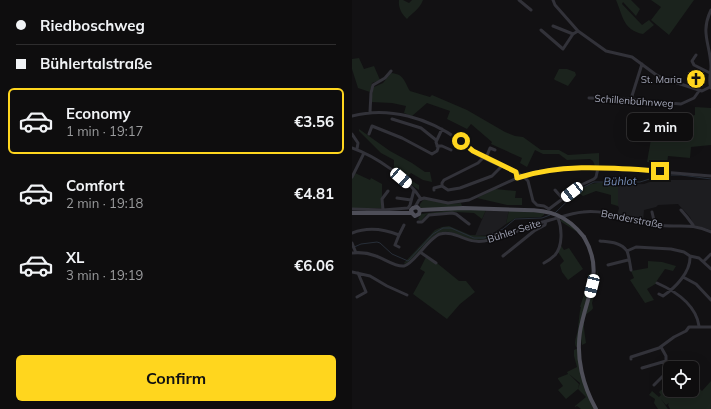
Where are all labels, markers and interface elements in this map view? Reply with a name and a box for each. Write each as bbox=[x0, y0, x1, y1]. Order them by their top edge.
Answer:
text: Riedboschweg bbox=[40, 16, 145, 35]
text: Bühlertalstraße bbox=[40, 54, 152, 73]
church icon: St. Maria bbox=[685, 68, 707, 90]
place label: St. Maria bbox=[641, 73, 682, 86]
street label: Schillenbühnweg bbox=[594, 92, 674, 110]
icon: car bbox=[18, 103, 54, 139]
text: Economy bbox=[66, 104, 131, 123]
text: €3.56 bbox=[294, 112, 334, 131]
callout: 2 min bbox=[627, 113, 693, 141]
text: 2 min bbox=[643, 119, 677, 135]
text: 1 min · 19:17 bbox=[66, 123, 143, 139]
route start bbox=[452, 132, 470, 150]
route end bbox=[651, 162, 669, 180]
car bbox=[388, 166, 414, 190]
water label: Bühlot bbox=[603, 174, 638, 188]
icon: car bbox=[18, 175, 54, 211]
text: Comfort bbox=[66, 176, 124, 195]
car bbox=[559, 180, 585, 204]
text: €4.81 bbox=[294, 184, 334, 203]
text: 2 min · 19:18 bbox=[66, 195, 143, 211]
street label: Benderstraße bbox=[600, 207, 664, 231]
street label: Bühler Seite bbox=[486, 216, 542, 246]
icon: car bbox=[18, 247, 54, 283]
text: XL bbox=[66, 248, 84, 267]
text: €6.06 bbox=[294, 256, 334, 275]
text: 3 min · 19:19 bbox=[66, 267, 143, 283]
car bbox=[583, 273, 601, 299]
button: Confirm bbox=[16, 355, 336, 401]
map controls bbox=[663, 361, 699, 397]
button: locate bbox=[663, 361, 699, 397]

